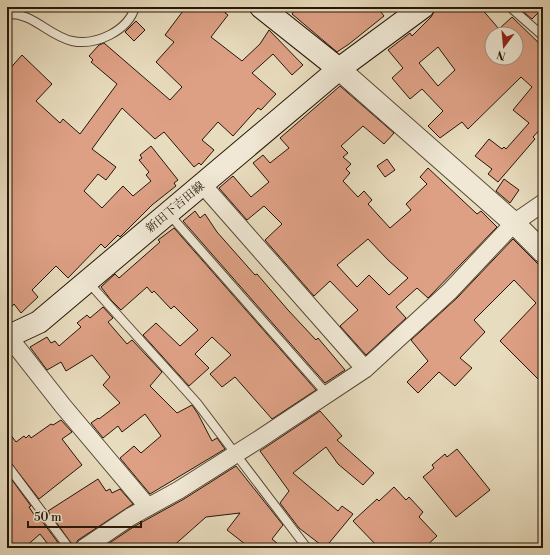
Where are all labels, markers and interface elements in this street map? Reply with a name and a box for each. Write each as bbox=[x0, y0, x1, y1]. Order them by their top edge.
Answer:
north arrow bbox=[484, 26, 524, 66]
text: N bbox=[495, 47, 508, 63]
street label: 新田下吉田線 bbox=[143, 178, 208, 236]
scale bar bbox=[28, 503, 141, 529]
text: 50 m bbox=[34, 510, 62, 525]

